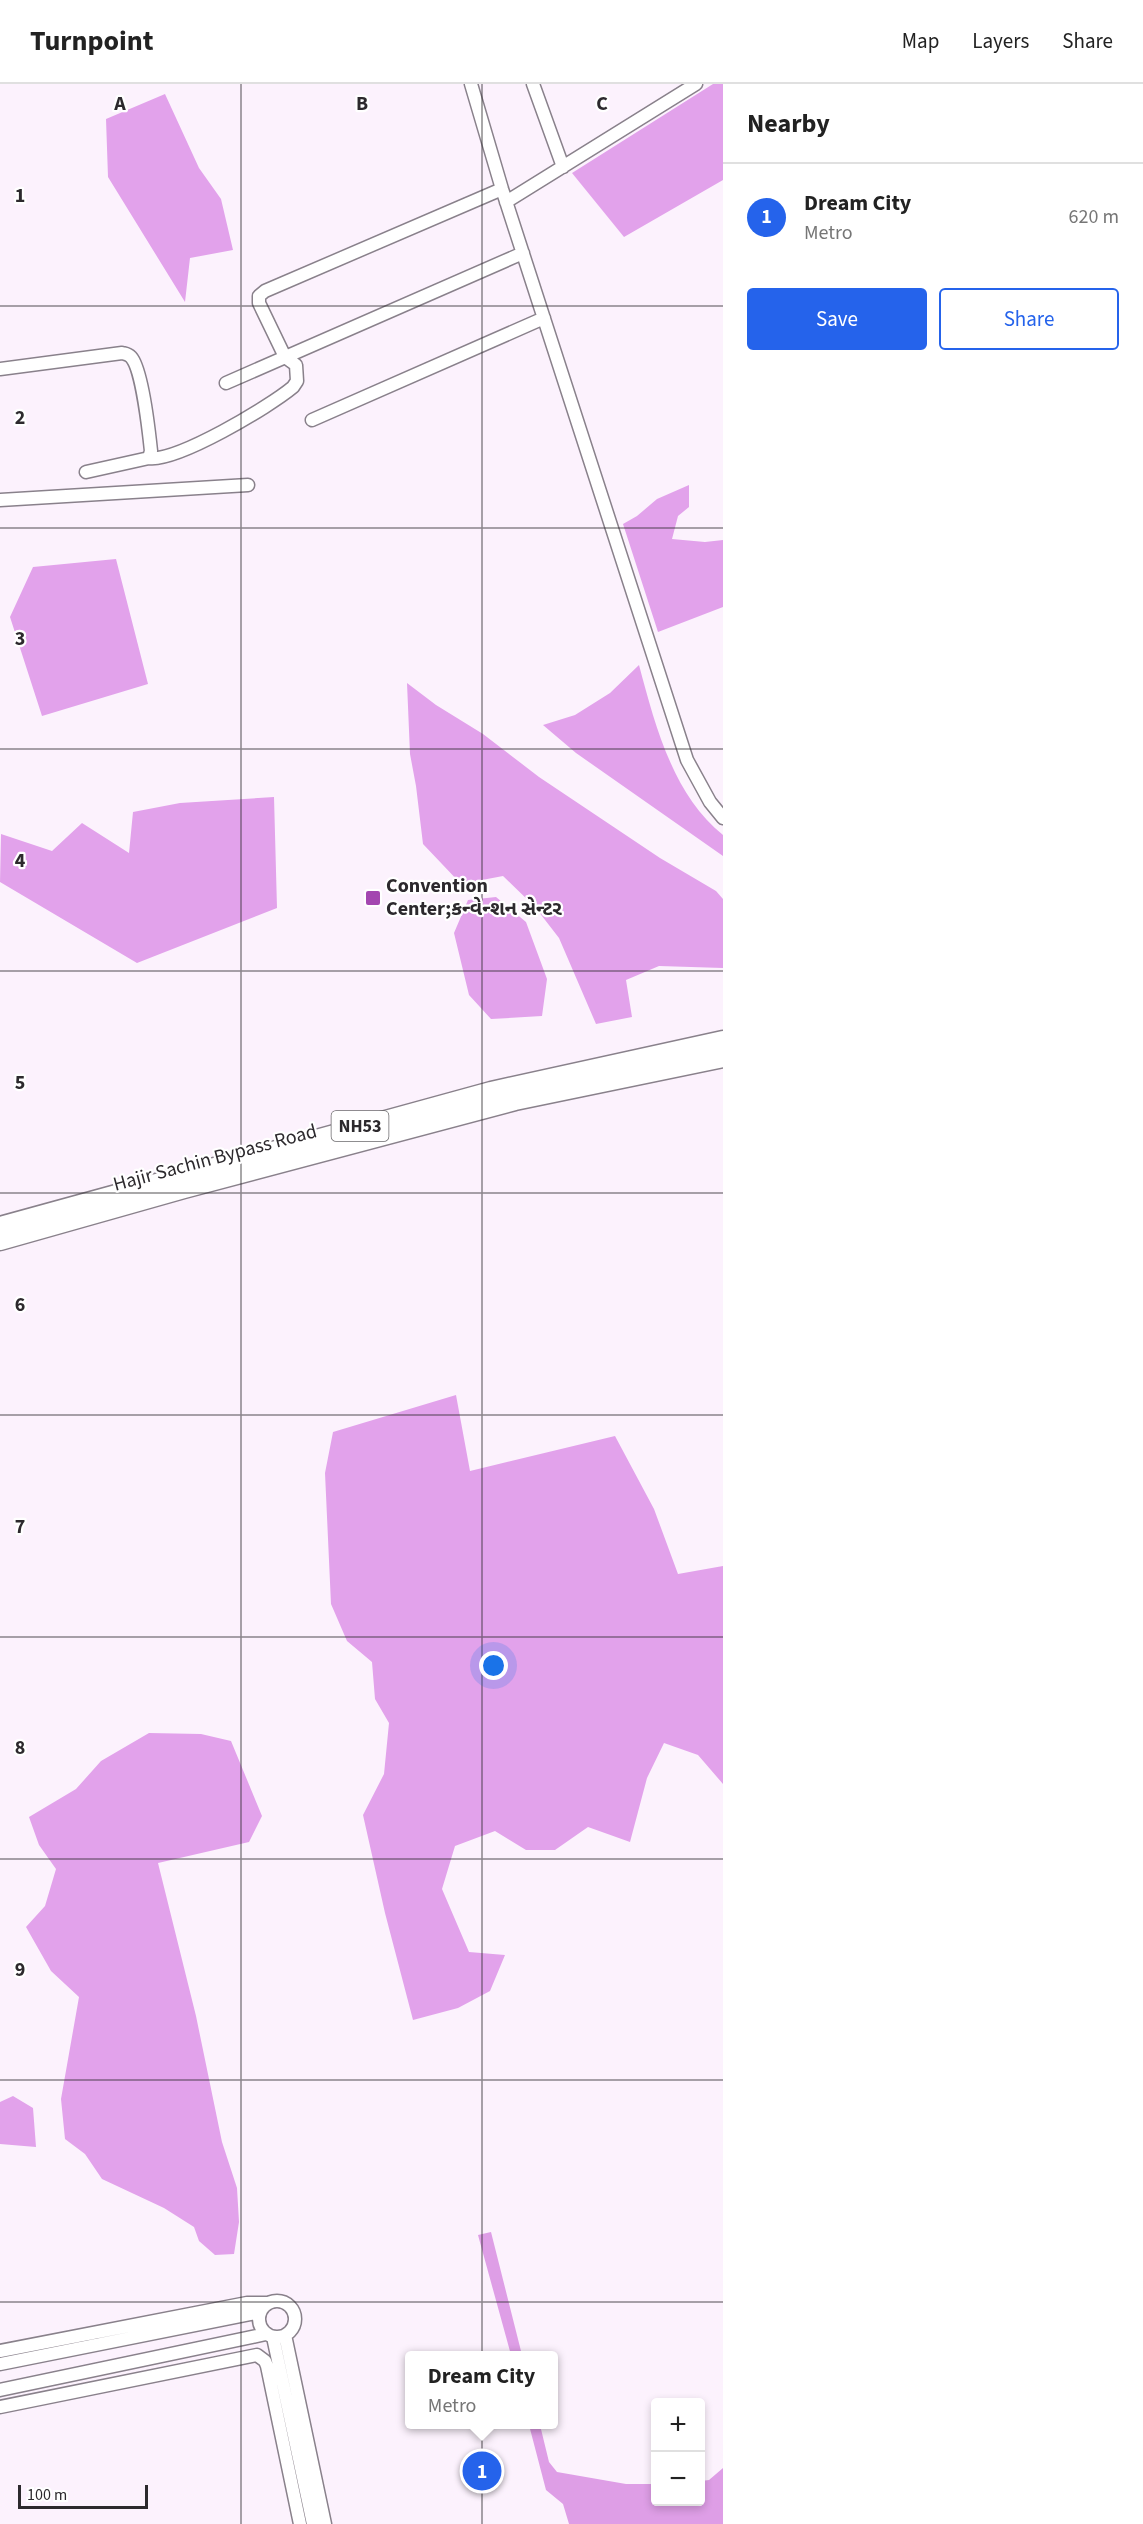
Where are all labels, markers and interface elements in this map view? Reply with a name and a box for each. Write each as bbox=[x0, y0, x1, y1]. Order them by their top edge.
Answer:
text: Turnpoint bbox=[30, 21, 154, 61]
text: Map bbox=[902, 26, 939, 56]
text: Layers bbox=[972, 26, 1029, 56]
text: Share bbox=[1062, 26, 1113, 56]
text: A bbox=[113, 90, 126, 118]
text: B bbox=[356, 90, 368, 118]
text: C bbox=[596, 90, 608, 118]
text: Nearby bbox=[747, 105, 830, 142]
text: 1 bbox=[15, 182, 25, 210]
text: Dream City bbox=[804, 187, 911, 219]
text: 1 bbox=[761, 203, 772, 231]
text: 620 m bbox=[1069, 203, 1119, 231]
text: Metro bbox=[804, 219, 853, 247]
button: Save bbox=[747, 288, 927, 350]
button: Share bbox=[939, 288, 1119, 350]
text: 2 bbox=[15, 404, 25, 432]
text: 3 bbox=[15, 625, 25, 653]
text: 4 bbox=[15, 847, 26, 875]
place label: Convention Center;કન્વેન્શન સેન્ટર bbox=[386, 872, 562, 923]
marker: Convention Center;કન્વેન્શન સેન્ટર bbox=[364, 889, 382, 907]
text: 5 bbox=[15, 1069, 25, 1097]
road number: NH53 bbox=[332, 1111, 388, 1141]
street label: Hajir Sachin Bypass Road bbox=[110, 1117, 320, 1199]
text: 6 bbox=[15, 1291, 25, 1319]
text: 7 bbox=[15, 1513, 25, 1541]
your location bbox=[479, 1651, 508, 1680]
text: 8 bbox=[15, 1734, 25, 1762]
text: 9 bbox=[15, 1956, 25, 1984]
popup bbox=[405, 2351, 558, 2429]
text: Dream City bbox=[428, 2360, 535, 2392]
text: Metro bbox=[428, 2392, 476, 2420]
map controls bbox=[651, 2398, 705, 2506]
button: + bbox=[651, 2398, 705, 2452]
pin: 1 bbox=[462, 2448, 502, 2494]
button: − bbox=[651, 2452, 705, 2506]
scale bar bbox=[18, 2482, 148, 2510]
text: 100 m bbox=[27, 2484, 67, 2506]

